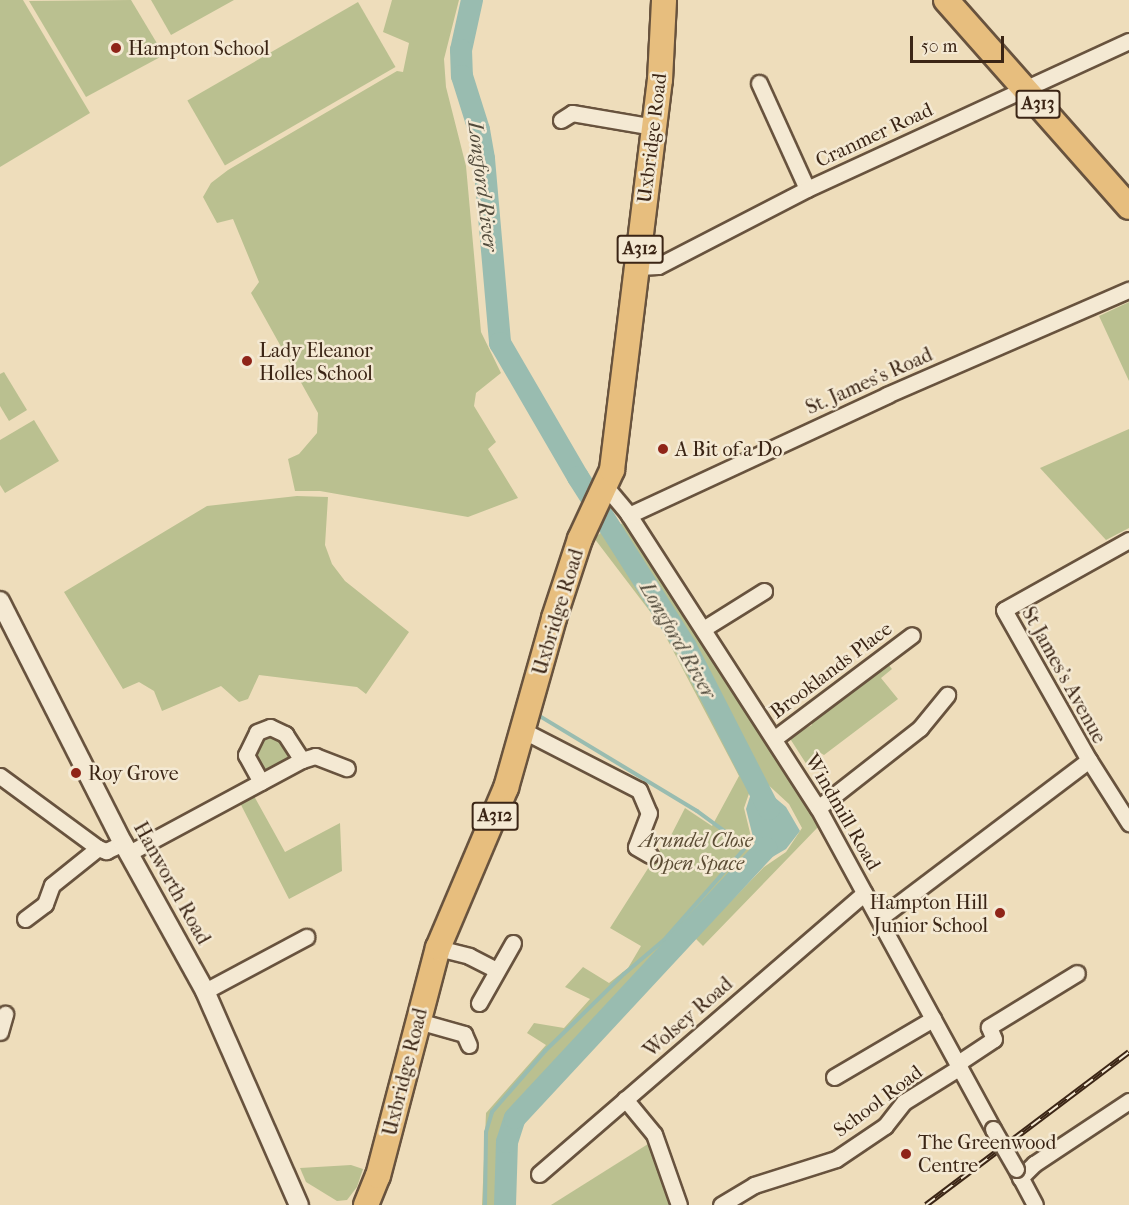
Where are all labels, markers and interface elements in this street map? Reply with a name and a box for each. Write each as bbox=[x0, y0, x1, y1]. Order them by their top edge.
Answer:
scale bar bbox=[913, 24, 1008, 62]
place label: Hampton School bbox=[128, 36, 269, 60]
text: 50 m bbox=[921, 36, 957, 57]
marker: Hampton School bbox=[109, 41, 123, 55]
street label: Uxbridge Road bbox=[632, 72, 672, 204]
road number: A313 bbox=[1016, 89, 1060, 119]
street label: Cranmer Road bbox=[812, 97, 936, 173]
water label: Longford River bbox=[463, 119, 503, 253]
road number: A312 bbox=[616, 234, 664, 264]
place label: Lady Eleanor Holles School bbox=[259, 338, 373, 385]
street label: St. James's Road bbox=[802, 342, 936, 420]
marker: Lady Eleanor Holles School bbox=[240, 354, 254, 368]
place label: A Bit of a Do bbox=[675, 437, 782, 461]
marker: A Bit of a Do bbox=[656, 442, 670, 456]
street label: Uxbridge Road bbox=[527, 546, 589, 678]
water label: Longford River bbox=[634, 577, 722, 703]
street label: St James's Avenue bbox=[1017, 603, 1111, 747]
street label: Brooklands Place bbox=[765, 616, 897, 724]
street label: Windmill Road bbox=[800, 750, 886, 874]
place label: Roy Grove bbox=[88, 761, 179, 785]
marker: Roy Grove bbox=[69, 766, 83, 780]
road number: A312 bbox=[471, 801, 519, 831]
street label: Hanworth Road bbox=[128, 817, 216, 949]
park label: Arundel Close Open Space bbox=[639, 829, 753, 876]
place label: Hampton Hill Junior School bbox=[870, 890, 988, 937]
marker: Hampton Hill Junior School bbox=[993, 906, 1007, 920]
street label: Wolsey Road bbox=[639, 972, 737, 1062]
street label: Uxbridge Road bbox=[378, 1006, 432, 1138]
street label: School Road bbox=[829, 1060, 927, 1142]
place label: The Greenwood Centre bbox=[918, 1130, 1056, 1177]
marker: The Greenwood Centre bbox=[899, 1147, 913, 1161]

